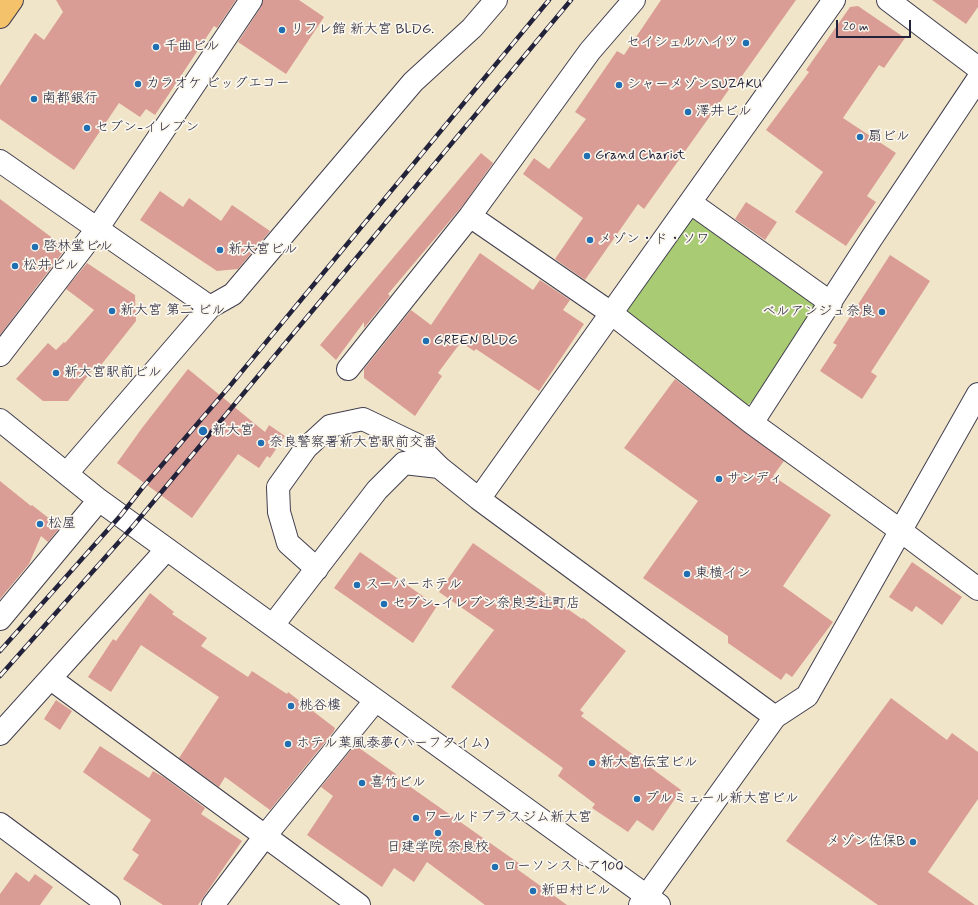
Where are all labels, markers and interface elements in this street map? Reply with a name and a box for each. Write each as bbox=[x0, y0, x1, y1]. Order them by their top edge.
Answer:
scale bar bbox=[838, 12, 913, 38]
text: 20 m bbox=[843, 19, 869, 35]
place label: リフレ館 新大宮 BLDG. bbox=[290, 22, 434, 38]
marker: リフレ館 新大宮 BLDG. bbox=[277, 25, 287, 35]
place label: セイシェルハイツ bbox=[626, 35, 738, 51]
marker: セイシェルハイツ bbox=[741, 38, 751, 48]
place label: 千曲ビル bbox=[164, 39, 220, 55]
marker: 千曲ビル bbox=[151, 42, 161, 52]
place label: カラオケ ビッグエコー bbox=[146, 76, 290, 92]
place label: シャーメゾンSUZAKU bbox=[627, 77, 762, 93]
marker: カラオケ ビッグエコー bbox=[133, 79, 143, 89]
marker: シャーメゾンSUZAKU bbox=[614, 80, 624, 90]
place label: 南都銀行 bbox=[42, 91, 98, 107]
marker: 南都銀行 bbox=[29, 94, 39, 104]
place label: 澤井ビル bbox=[696, 104, 752, 120]
marker: 澤井ビル bbox=[683, 107, 693, 117]
place label: セブン-イレブン bbox=[95, 120, 199, 136]
marker: セブン-イレブン bbox=[82, 123, 92, 133]
place label: 扇ビル bbox=[868, 129, 910, 145]
marker: 扇ビル bbox=[855, 132, 865, 142]
place label: Grand Chariot bbox=[595, 148, 685, 164]
marker: Grand Chariot bbox=[582, 151, 592, 161]
place label: メゾン・ド・ソワ bbox=[598, 232, 710, 248]
marker: メゾン・ド・ソワ bbox=[585, 235, 595, 245]
place label: 啓林堂ビル bbox=[43, 239, 113, 255]
marker: 啓林堂ビル bbox=[30, 242, 40, 252]
place label: 新大宮ビル bbox=[228, 242, 298, 258]
marker: 新大宮ビル bbox=[215, 245, 225, 255]
place label: 松井ビル bbox=[23, 258, 79, 274]
marker: 松井ビル bbox=[10, 261, 20, 271]
place label: 新大宮 第二 ビル bbox=[120, 303, 226, 319]
place label: ベルアンジュ奈良 bbox=[762, 304, 874, 320]
marker: 新大宮 第二 ビル bbox=[107, 306, 117, 316]
marker: ベルアンジュ奈良 bbox=[877, 307, 887, 317]
place label: GREEN BLDG bbox=[434, 333, 518, 349]
marker: GREEN BLDG bbox=[421, 336, 431, 346]
place label: 新大宮駅前ビル bbox=[64, 365, 162, 381]
marker: 新大宮駅前ビル bbox=[51, 368, 61, 378]
place label: 新大宮 bbox=[212, 423, 254, 439]
marker: 新大宮 bbox=[197, 425, 209, 437]
place label: 奈良警察署新大宮駅前交番 bbox=[269, 435, 437, 451]
marker: 奈良警察署新大宮駅前交番 bbox=[256, 438, 266, 448]
place label: サンディ bbox=[727, 471, 783, 487]
marker: サンディ bbox=[714, 474, 724, 484]
place label: 松屋 bbox=[48, 516, 76, 532]
marker: 松屋 bbox=[35, 519, 45, 529]
place label: 東横イン bbox=[695, 566, 751, 582]
marker: 東横イン bbox=[682, 569, 692, 579]
place label: スーパーホテル bbox=[365, 577, 462, 593]
marker: スーパーホテル bbox=[352, 580, 362, 590]
place label: セブン-イレブン奈良芝辻町店 bbox=[392, 596, 580, 612]
marker: セブン-イレブン奈良芝辻町店 bbox=[379, 599, 389, 609]
place label: 桃谷樓 bbox=[299, 698, 341, 714]
marker: 桃谷樓 bbox=[286, 701, 296, 711]
place label: ホテル葉風泰夢(ハーフタイム) bbox=[296, 736, 489, 752]
marker: ホテル葉風泰夢(ハーフタイム) bbox=[283, 739, 293, 749]
place label: 新大宮伝宝ビル bbox=[600, 755, 698, 771]
marker: 新大宮伝宝ビル bbox=[587, 758, 597, 768]
place label: 喜竹ビル bbox=[370, 775, 426, 791]
marker: 喜竹ビル bbox=[357, 778, 367, 788]
place label: プルミェール新大宮ビル bbox=[645, 791, 799, 807]
marker: プルミェール新大宮ビル bbox=[632, 794, 642, 804]
place label: ワールドプラスジム新大宮 bbox=[424, 810, 592, 826]
marker: ワールドプラスジム新大宮 bbox=[411, 813, 421, 823]
marker: 日建学院 奈良校 bbox=[433, 828, 443, 838]
place label: メゾン佐保B bbox=[826, 834, 905, 850]
marker: メゾン佐保B bbox=[908, 837, 918, 847]
place label: 日建学院 奈良校 bbox=[387, 840, 489, 856]
place label: ローソンストア100 bbox=[503, 859, 624, 875]
marker: ローソンストア100 bbox=[490, 862, 500, 872]
place label: 新田村ビル bbox=[541, 883, 611, 899]
marker: 新田村ビル bbox=[528, 886, 538, 896]

